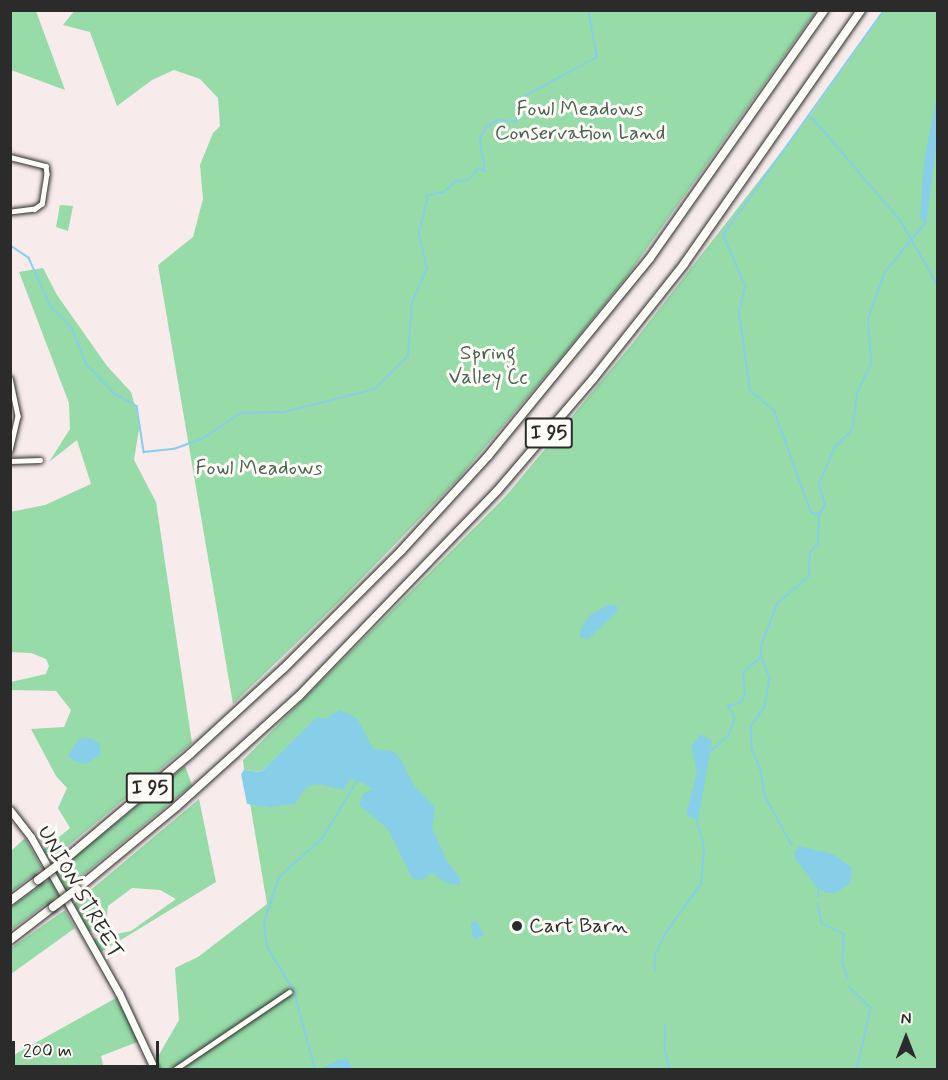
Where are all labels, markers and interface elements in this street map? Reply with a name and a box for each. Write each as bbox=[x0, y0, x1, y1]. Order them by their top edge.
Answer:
park label: Fowl Meadows Conservation Land bbox=[495, 96, 665, 146]
park label: Spring Valley Cc bbox=[446, 340, 530, 390]
road number: I 95 bbox=[524, 416, 574, 450]
park label: Fowl Meadows bbox=[195, 455, 323, 481]
road number: I 95 bbox=[124, 771, 176, 805]
street label: UNION STREET bbox=[31, 820, 129, 964]
place label: Cart Barn bbox=[529, 913, 628, 939]
marker: Cart Barn bbox=[510, 919, 524, 933]
north arrow bbox=[876, 1008, 936, 1068]
text: N bbox=[901, 1009, 911, 1030]
scale bar bbox=[15, 1029, 162, 1067]
text: 200 m bbox=[23, 1039, 72, 1063]

